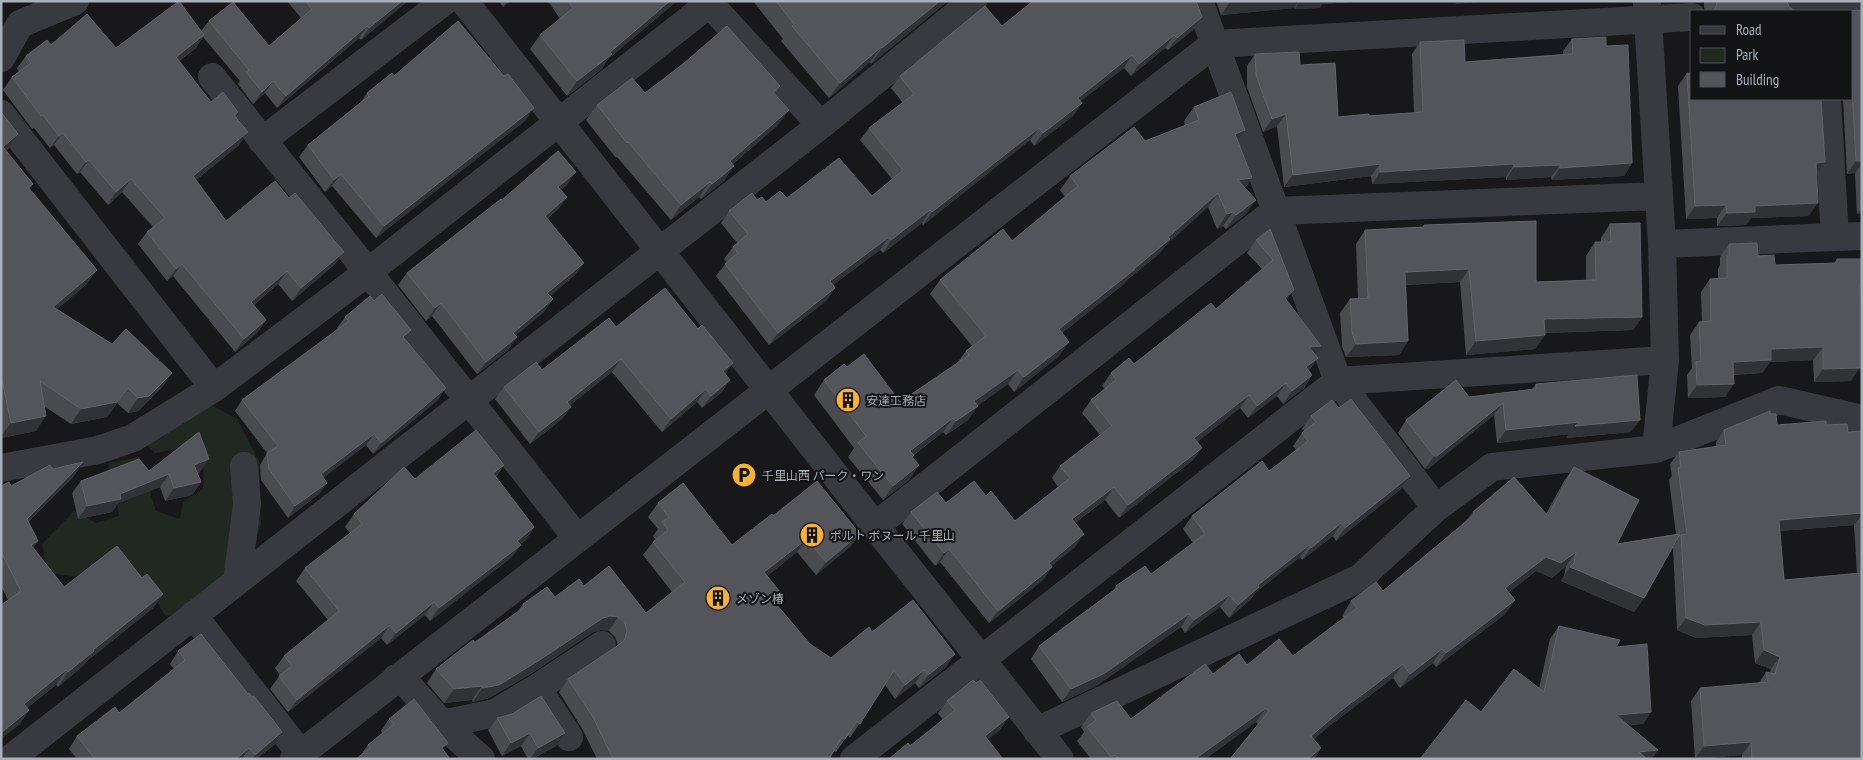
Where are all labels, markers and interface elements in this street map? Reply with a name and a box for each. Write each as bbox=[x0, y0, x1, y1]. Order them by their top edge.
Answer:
legend bbox=[1690, 10, 1853, 100]
text: Road bbox=[1736, 20, 1762, 39]
text: Park bbox=[1736, 45, 1758, 64]
text: Building bbox=[1736, 70, 1779, 89]
building icon: 安達工務店 bbox=[835, 387, 861, 413]
place label: 安達工務店 bbox=[866, 393, 926, 408]
parking icon: 千里山西 パーク・ワン bbox=[731, 462, 757, 488]
place label: 千里山西 パーク・ワン bbox=[762, 468, 884, 483]
building icon: ポルト ボヌール 千里山 bbox=[799, 522, 825, 548]
place label: ポルト ボヌール 千里山 bbox=[830, 528, 955, 543]
building icon: メゾン椿 bbox=[705, 585, 731, 611]
place label: メゾン椿 bbox=[736, 591, 784, 606]

